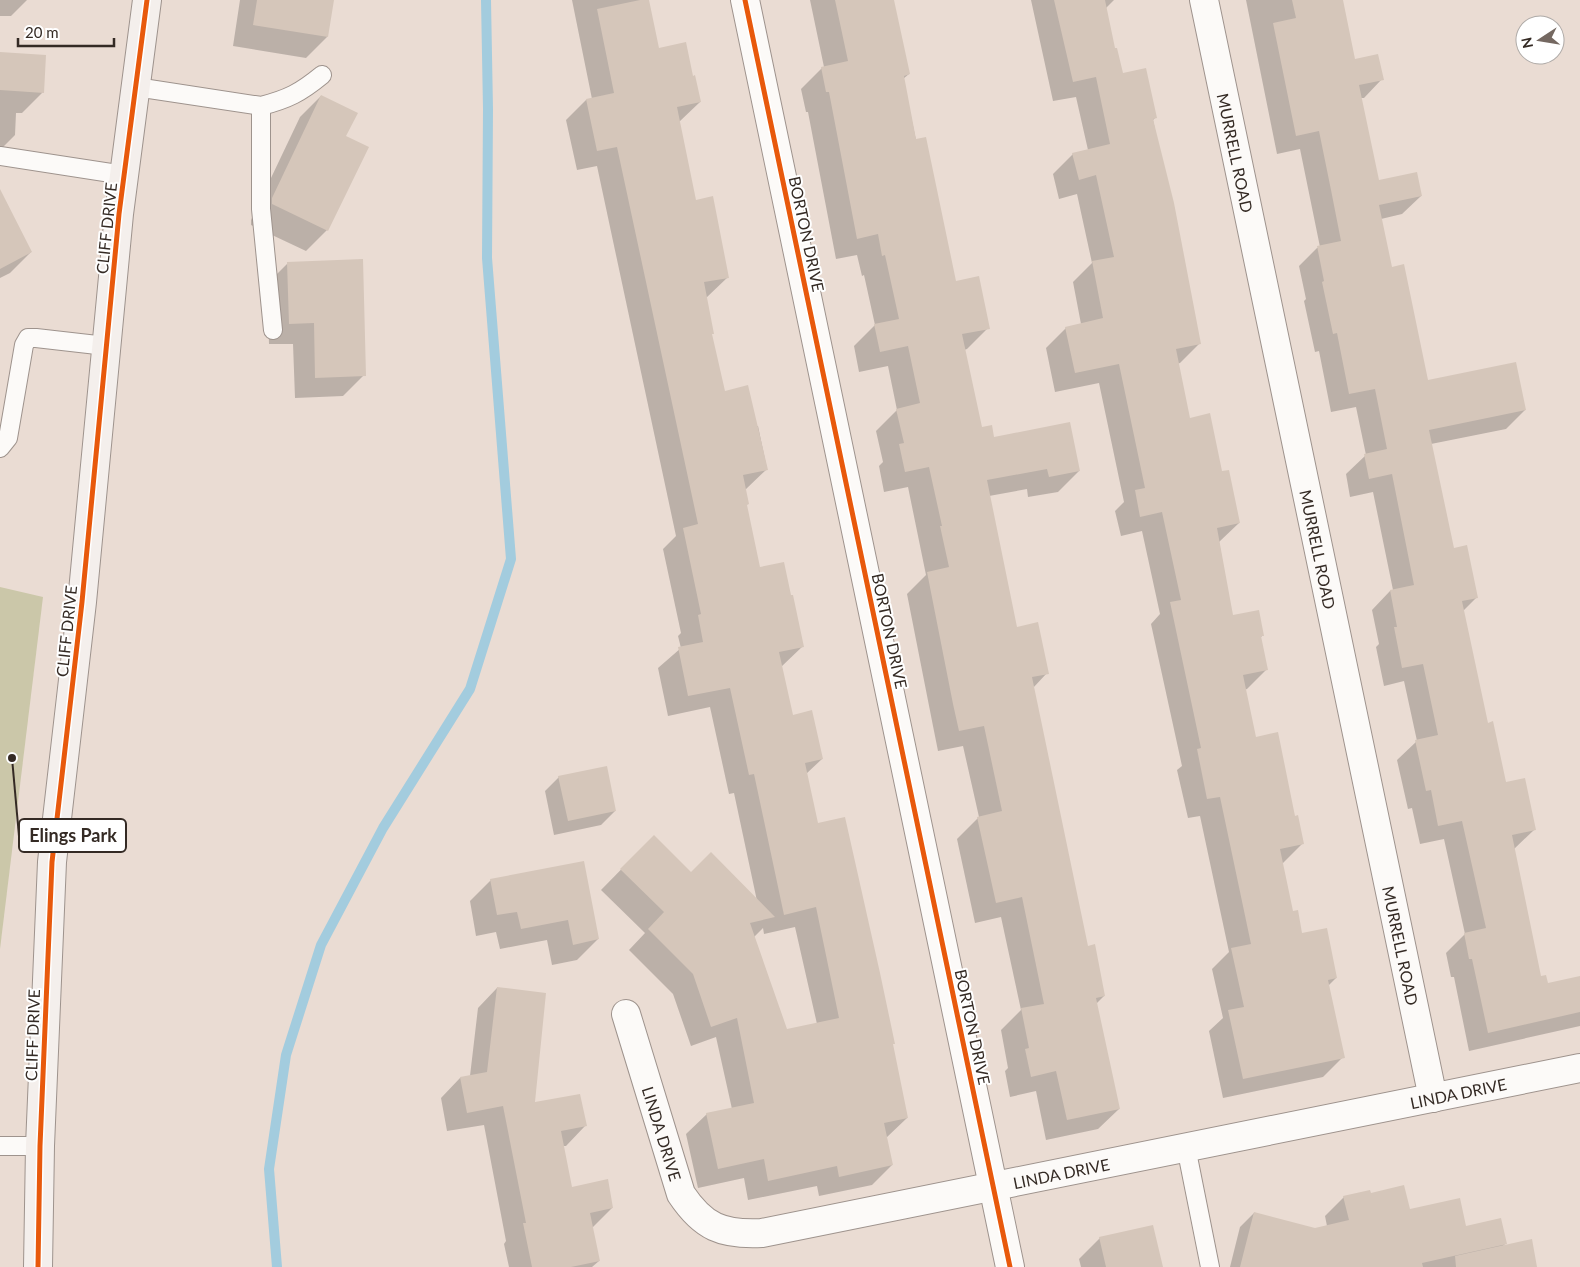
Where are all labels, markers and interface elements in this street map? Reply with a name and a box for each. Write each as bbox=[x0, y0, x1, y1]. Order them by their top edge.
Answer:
scale bar bbox=[18, 15, 114, 47]
north arrow bbox=[1515, 15, 1565, 65]
text: 20 m bbox=[25, 23, 59, 41]
text: N bbox=[1517, 36, 1536, 50]
street label: MURRELL ROAD bbox=[1214, 91, 1258, 214]
street label: BORTON DRIVE bbox=[785, 175, 829, 293]
street label: CLIFF DRIVE bbox=[92, 181, 120, 275]
street label: MURRELL ROAD bbox=[1297, 488, 1340, 611]
street label: BORTON DRIVE bbox=[868, 572, 912, 690]
street label: CLIFF DRIVE bbox=[52, 584, 80, 678]
callout: Elings Park bbox=[19, 819, 126, 852]
text: Elings Park bbox=[29, 824, 117, 846]
street label: MURRELL ROAD bbox=[1380, 884, 1423, 1007]
street label: BORTON DRIVE bbox=[951, 968, 995, 1086]
street label: CLIFF DRIVE bbox=[21, 989, 43, 1081]
street label: LINDA DRIVE bbox=[1408, 1074, 1508, 1112]
street label: LINDA DRIVE bbox=[639, 1084, 686, 1183]
street label: LINDA DRIVE bbox=[1011, 1154, 1111, 1192]

